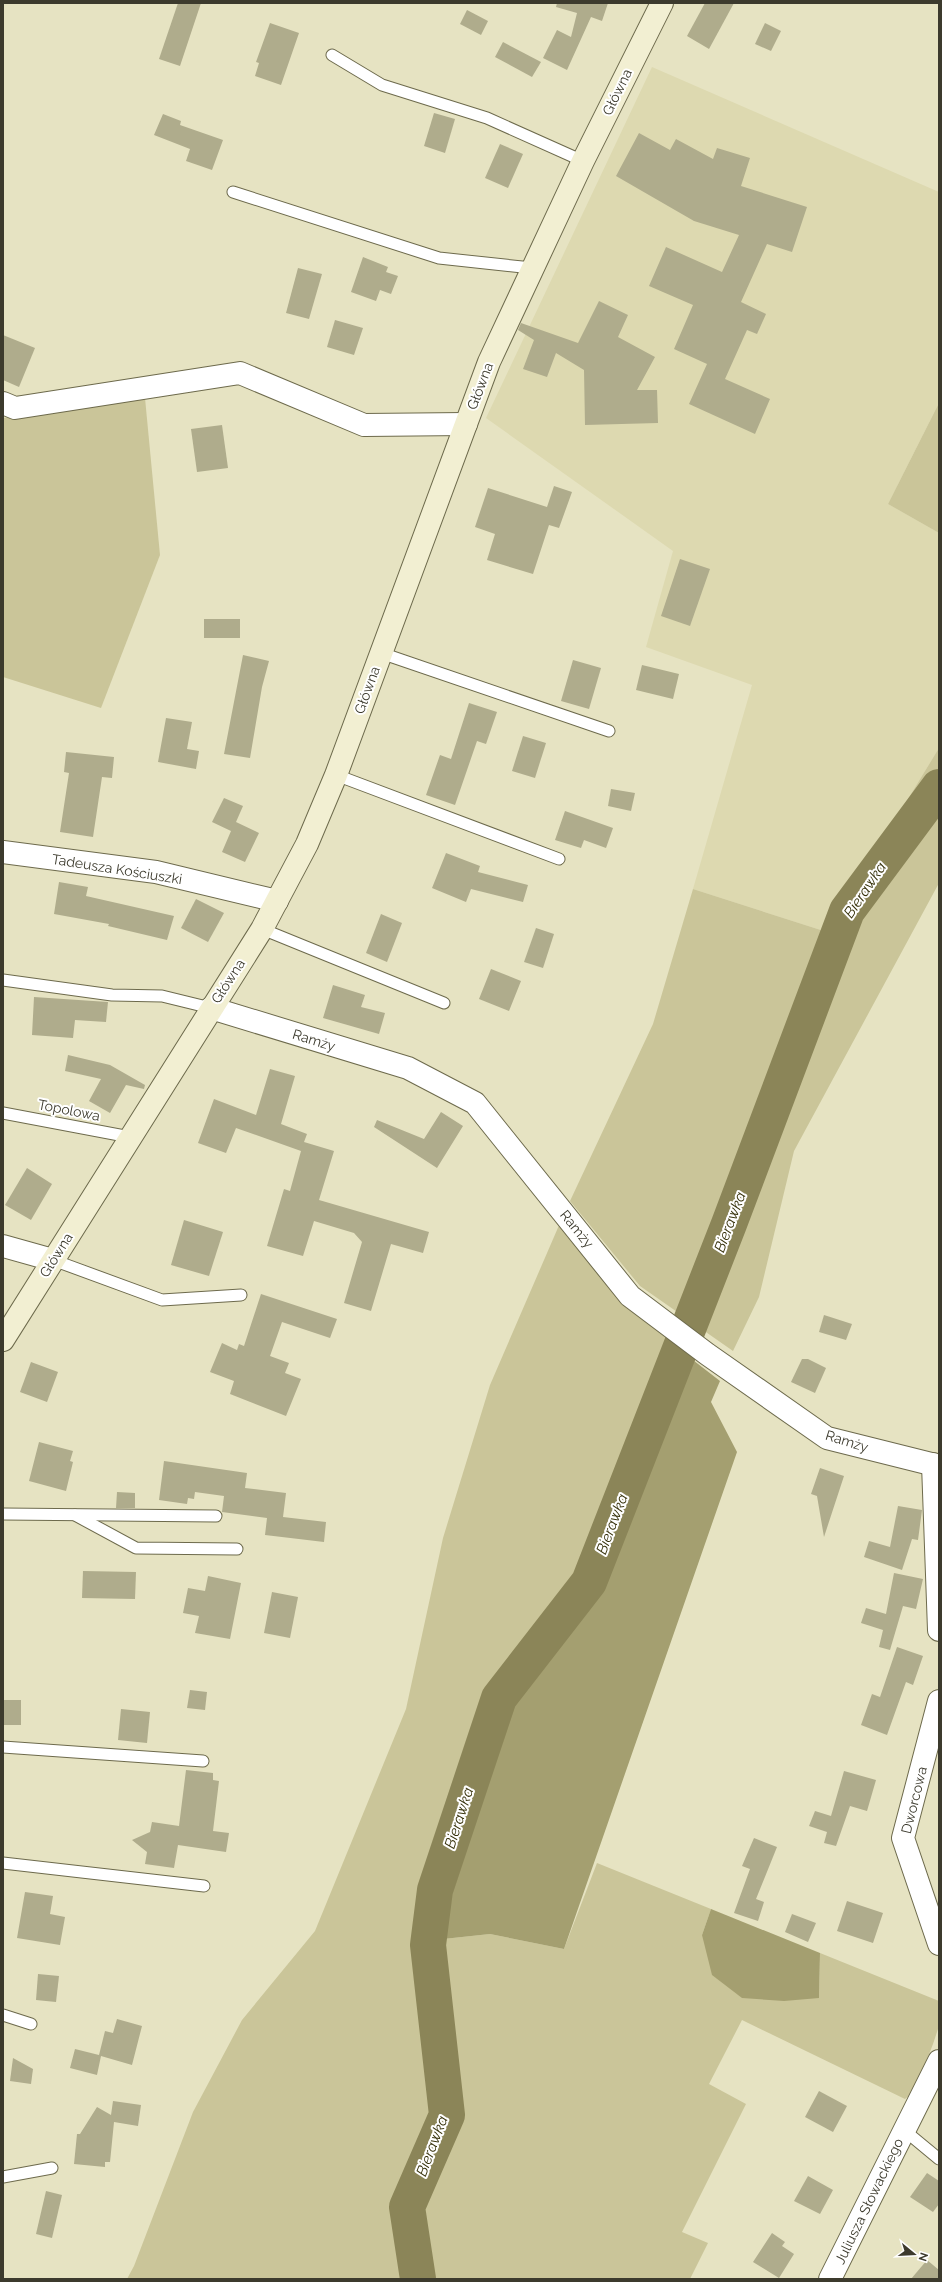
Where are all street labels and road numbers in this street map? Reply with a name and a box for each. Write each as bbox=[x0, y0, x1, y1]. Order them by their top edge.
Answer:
street label: Główna bbox=[599, 66, 635, 118]
street label: Główna bbox=[464, 360, 496, 412]
street label: Główna bbox=[351, 664, 383, 716]
street label: Tadeusza Kościuszki bbox=[51, 851, 183, 887]
street label: Główna bbox=[208, 956, 248, 1006]
street label: Ramży bbox=[291, 1026, 338, 1054]
street label: Topolowa bbox=[37, 1096, 101, 1124]
street label: Ramży bbox=[557, 1207, 597, 1251]
street label: Główna bbox=[36, 1230, 76, 1280]
street label: Ramży bbox=[824, 1427, 871, 1455]
street label: Dworcowa bbox=[898, 1765, 930, 1835]
street label: Juliusza Słowackiego bbox=[832, 2136, 906, 2266]

